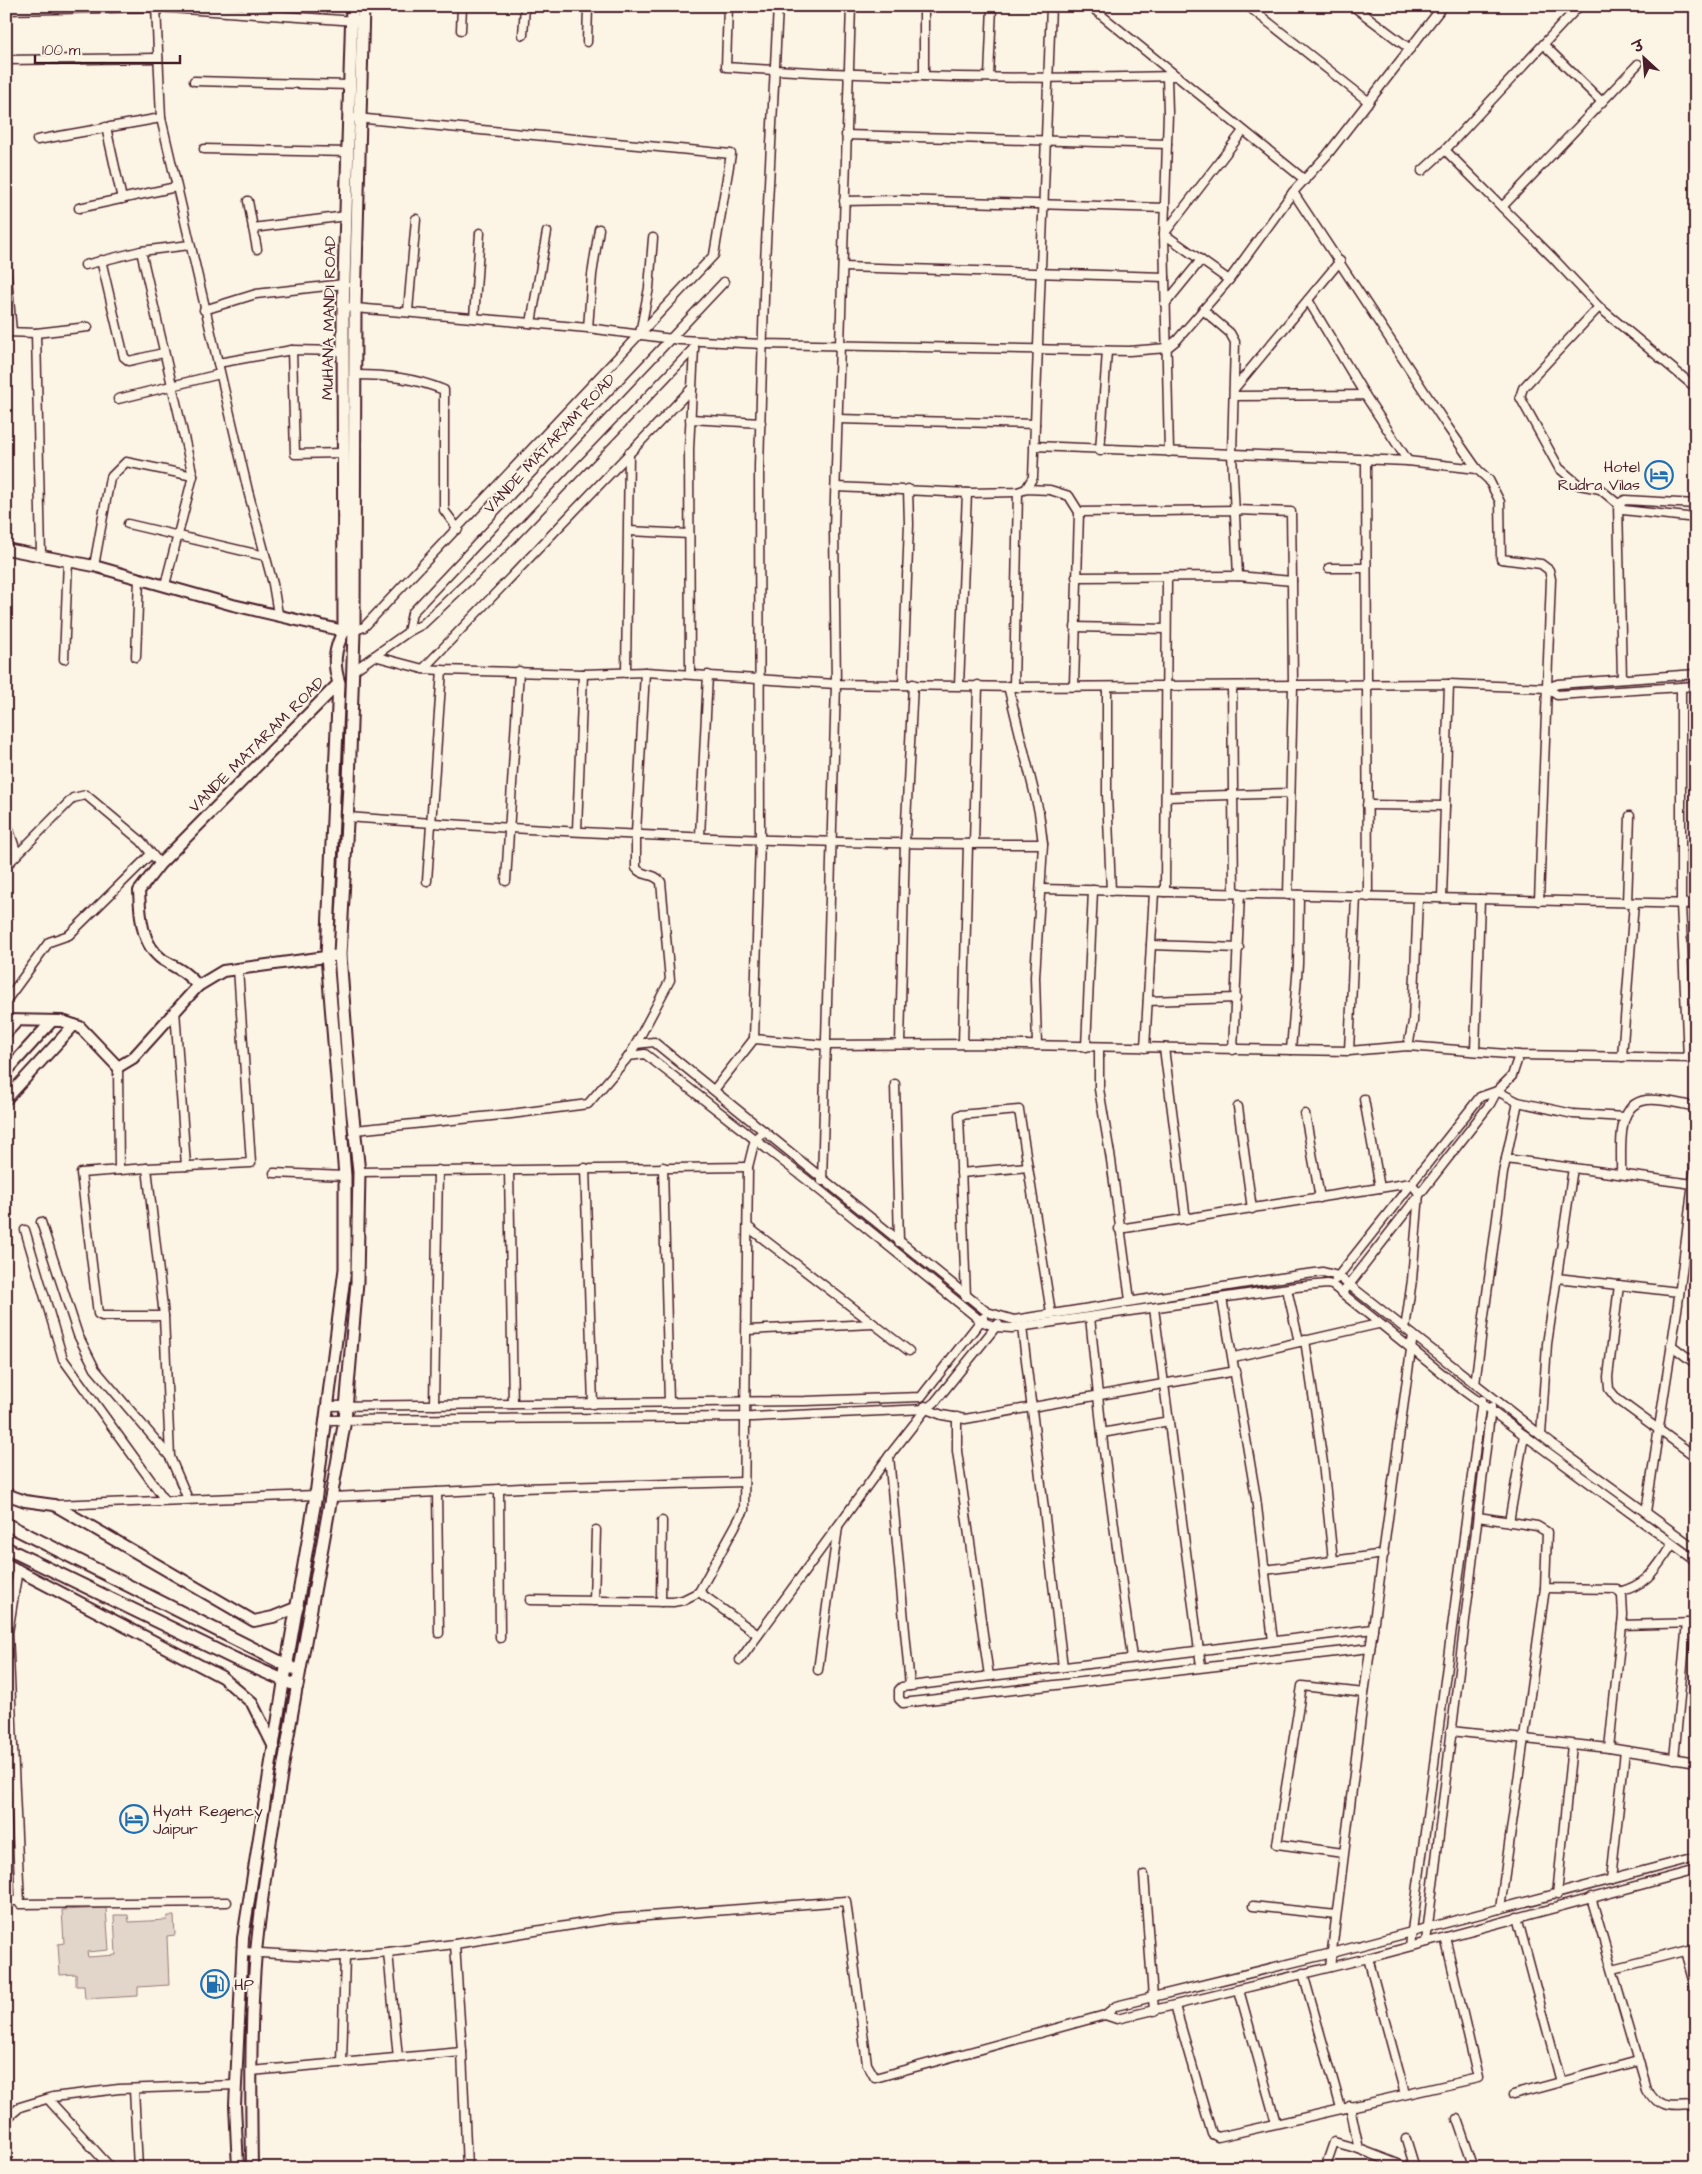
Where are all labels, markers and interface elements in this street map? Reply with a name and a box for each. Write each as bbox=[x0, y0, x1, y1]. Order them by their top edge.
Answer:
scale bar bbox=[35, 32, 180, 64]
north arrow bbox=[1620, 32, 1670, 82]
text: उ bbox=[1628, 35, 1649, 59]
text: 100 m bbox=[42, 40, 81, 61]
street label: MUHANA MANDI ROAD bbox=[317, 236, 341, 400]
street label: VANDE MATARAM ROAD bbox=[479, 369, 621, 519]
place label: Hotel Rudra Vilas bbox=[1558, 456, 1640, 496]
hotel icon: Hotel Rudra Vilas bbox=[1644, 460, 1674, 490]
street label: VANDE MATARAM ROAD bbox=[184, 672, 330, 818]
place label: Hyatt Regency Jaipur bbox=[153, 1800, 263, 1840]
hotel icon: Hyatt Regency Jaipur bbox=[119, 1804, 149, 1834]
fuel station icon: HP bbox=[200, 1969, 230, 1999]
place label: HP bbox=[234, 1974, 254, 1996]

